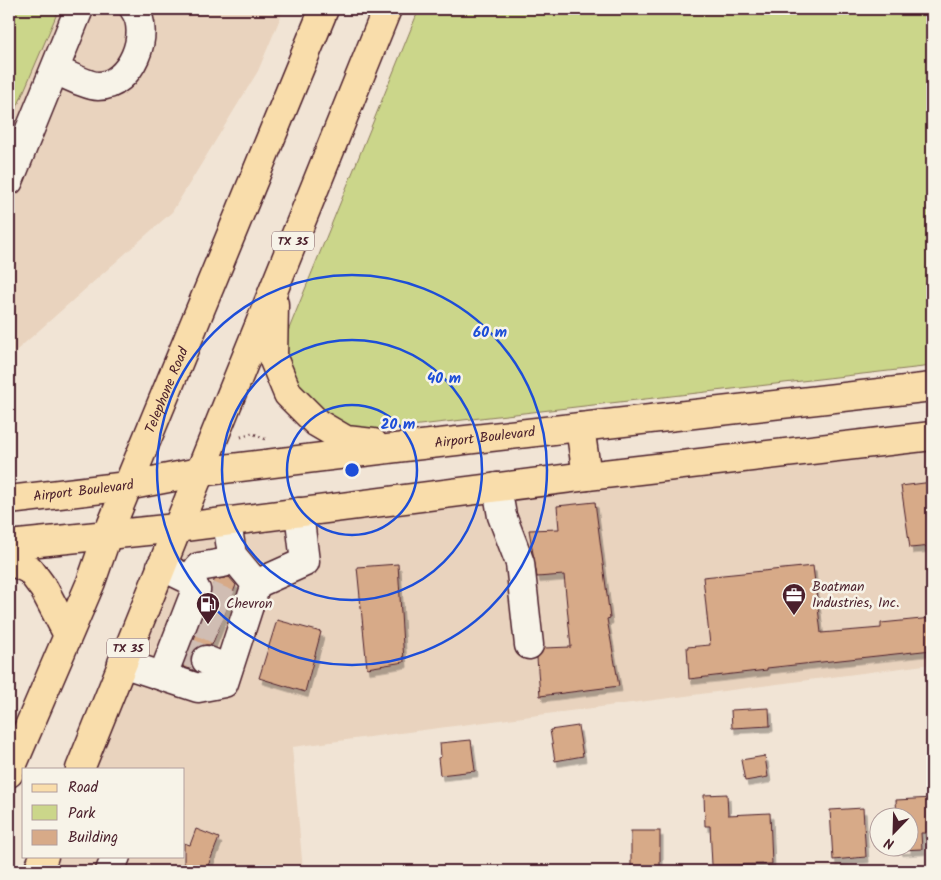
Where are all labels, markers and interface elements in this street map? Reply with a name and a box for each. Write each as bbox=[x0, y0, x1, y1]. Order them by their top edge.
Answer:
road number: TX 35 bbox=[272, 232, 314, 250]
text: 60 m bbox=[473, 321, 507, 345]
street label: Telephone Road bbox=[139, 343, 195, 437]
text: 40 m bbox=[427, 367, 461, 391]
text: 20 m bbox=[381, 413, 415, 437]
street label: Airport Boulevard bbox=[433, 421, 537, 454]
centre of rings bbox=[343, 461, 361, 479]
street label: Airport Boulevard bbox=[32, 474, 137, 508]
place label: Boatman Industries, Inc. bbox=[812, 576, 899, 614]
office icon: Boatman Industries, Inc. bbox=[781, 582, 807, 616]
fuel station icon: Chevron bbox=[195, 591, 221, 625]
place label: Chevron bbox=[226, 593, 273, 615]
road number: TX 35 bbox=[107, 638, 149, 658]
legend bbox=[22, 768, 185, 858]
text: Road bbox=[68, 776, 99, 800]
text: Park bbox=[68, 802, 96, 826]
north arrow bbox=[868, 808, 918, 858]
text: Building bbox=[68, 826, 118, 850]
text: N bbox=[881, 831, 898, 855]

